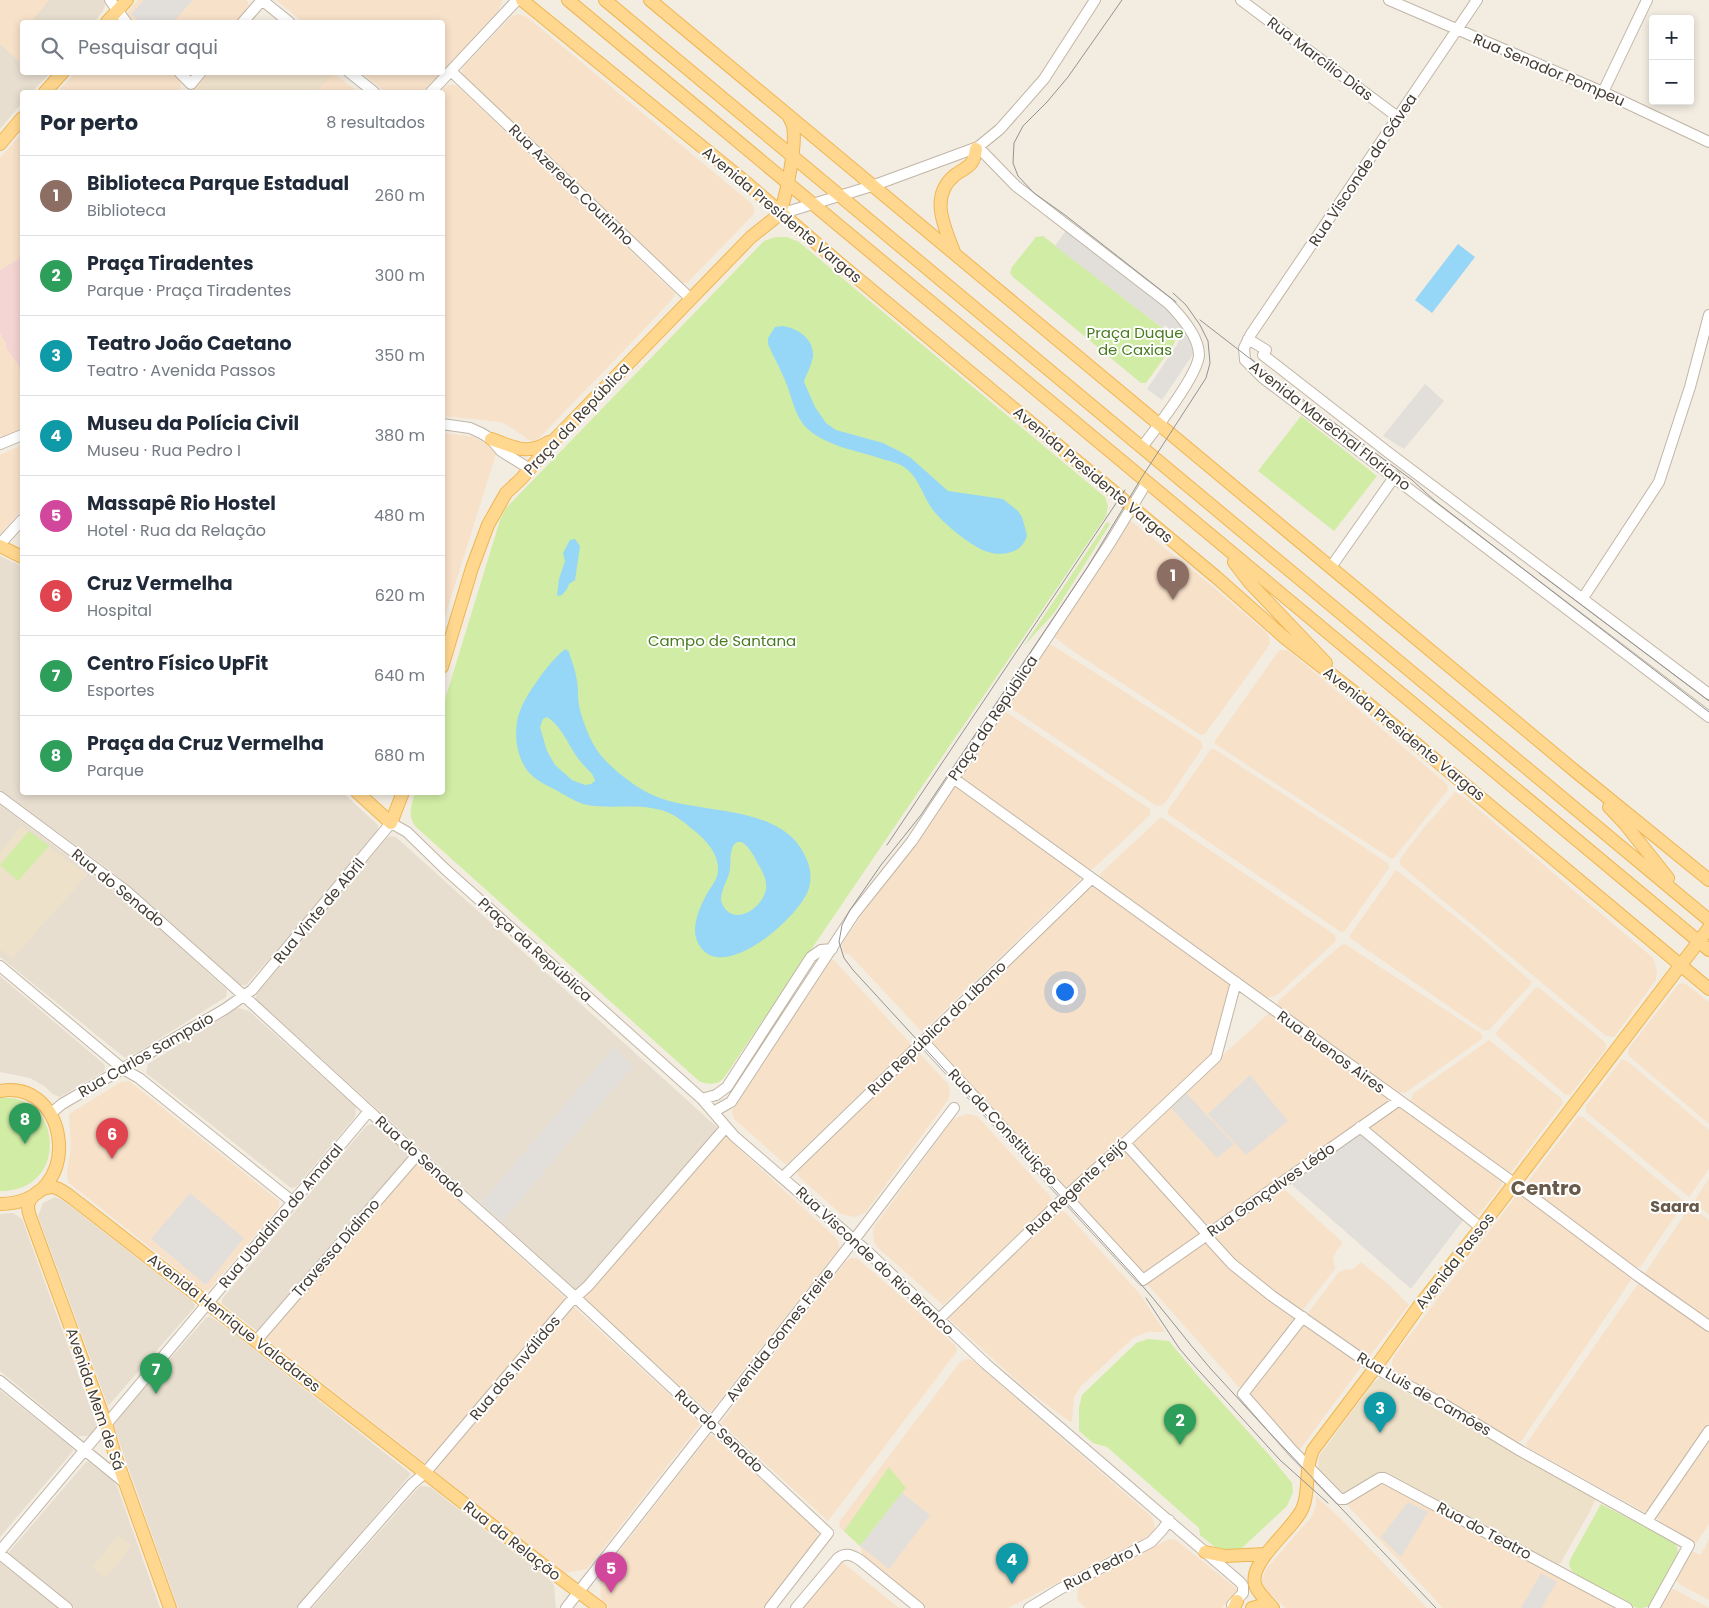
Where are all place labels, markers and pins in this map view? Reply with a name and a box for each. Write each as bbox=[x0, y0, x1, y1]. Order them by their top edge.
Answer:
pin: 1 bbox=[1157, 559, 1189, 600]
pin: 8 bbox=[9, 1103, 41, 1144]
pin: 6 bbox=[96, 1118, 128, 1159]
pin: 7 bbox=[140, 1353, 172, 1394]
pin: 3 bbox=[1364, 1392, 1396, 1433]
pin: 2 bbox=[1164, 1404, 1196, 1445]
pin: 4 bbox=[996, 1543, 1028, 1584]
pin: 5 bbox=[595, 1552, 627, 1593]

